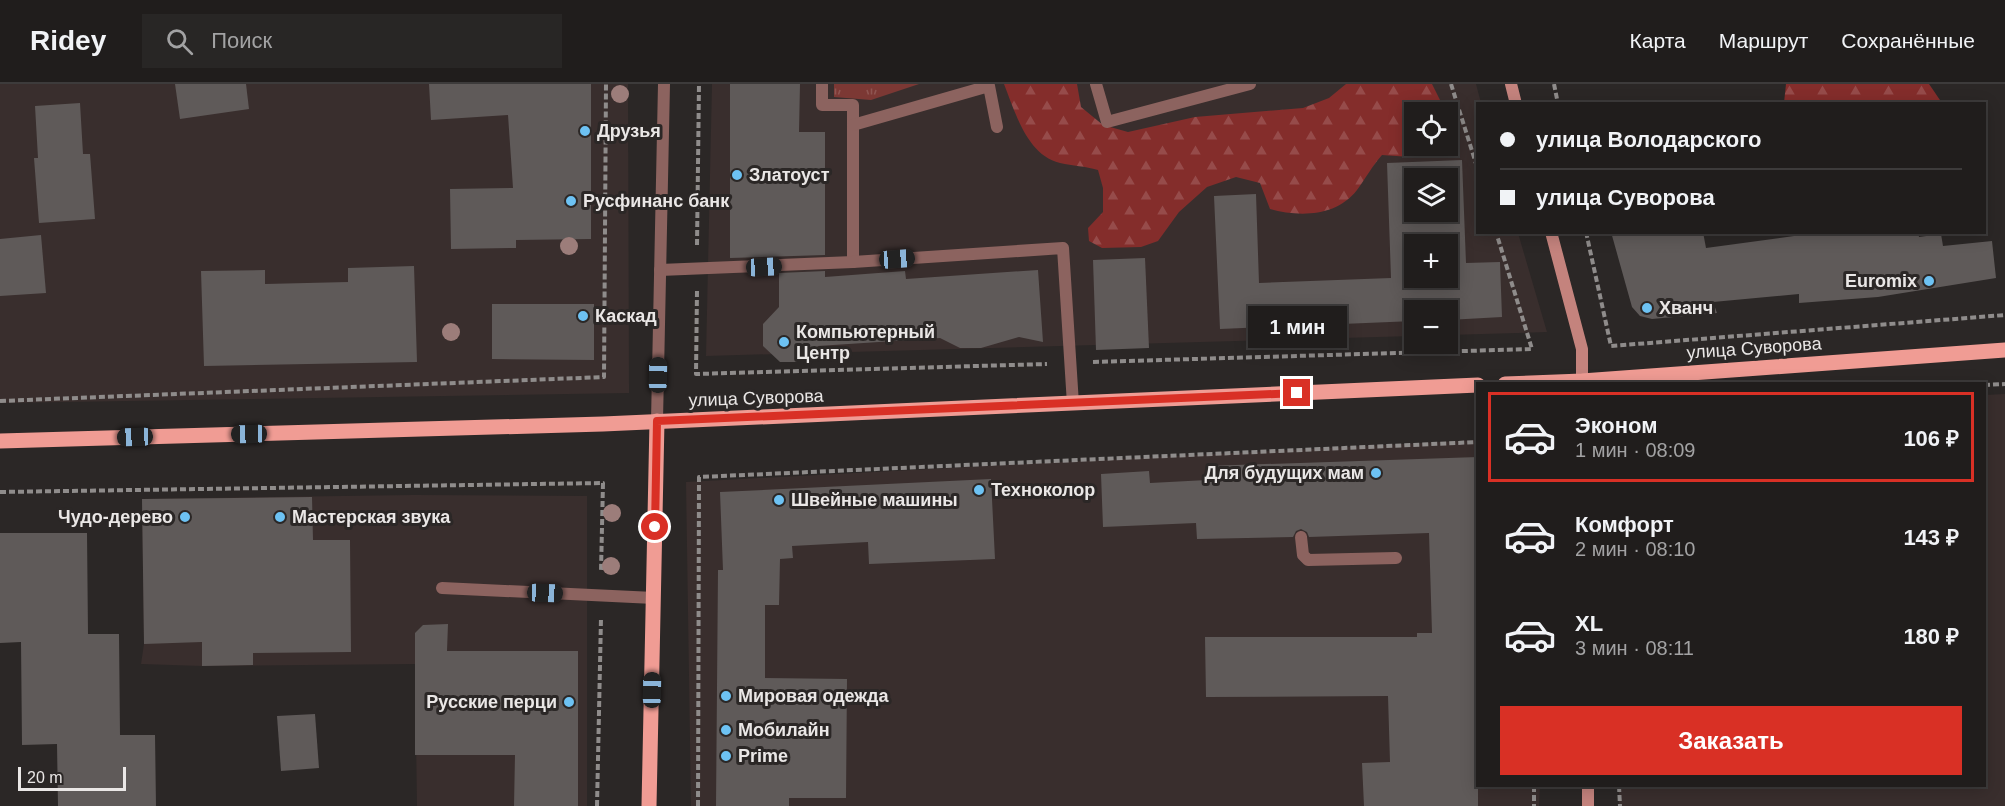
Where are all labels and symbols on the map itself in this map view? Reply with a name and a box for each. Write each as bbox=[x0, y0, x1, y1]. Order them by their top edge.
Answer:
place label: Друзья bbox=[597, 121, 661, 141]
marker: Друзья bbox=[578, 124, 592, 138]
place label: Златоуст bbox=[749, 165, 830, 185]
marker: Златоуст bbox=[730, 168, 744, 182]
place label: Русфинанс банк bbox=[583, 191, 730, 211]
marker: Русфинанс банк bbox=[564, 194, 578, 208]
car bbox=[878, 249, 916, 269]
car bbox=[746, 257, 782, 277]
place label: Euromix bbox=[1845, 271, 1917, 291]
marker: Euromix bbox=[1922, 274, 1936, 288]
place label: Хванч bbox=[1659, 298, 1713, 318]
marker: Хванч bbox=[1640, 301, 1654, 315]
place label: Каскад bbox=[595, 306, 657, 326]
callout: 1 мин bbox=[1248, 306, 1346, 348]
marker: Каскад bbox=[576, 309, 590, 323]
place label: Компьютерный Центр bbox=[796, 322, 935, 363]
street label: улица Суворова bbox=[1686, 333, 1823, 363]
marker: Компьютерный Центр bbox=[777, 335, 791, 349]
car bbox=[649, 357, 667, 393]
route end bbox=[1283, 379, 1310, 406]
street label: улица Суворова bbox=[688, 386, 825, 410]
car bbox=[231, 425, 267, 443]
car bbox=[117, 427, 153, 447]
place label: Для будущих мам bbox=[1204, 463, 1364, 483]
marker: Для будущих мам bbox=[1369, 466, 1383, 480]
place label: Техноколор bbox=[991, 480, 1095, 500]
marker: Техноколор bbox=[972, 483, 986, 497]
place label: Швейные машины bbox=[791, 490, 958, 510]
marker: Швейные машины bbox=[772, 493, 786, 507]
place label: Чудо-дерево bbox=[58, 507, 173, 527]
place label: Мастерская звука bbox=[292, 507, 451, 527]
marker: Чудо-дерево bbox=[178, 510, 192, 524]
marker: Мастерская звука bbox=[273, 510, 287, 524]
route start bbox=[641, 513, 668, 540]
car bbox=[527, 583, 563, 603]
car bbox=[643, 672, 661, 708]
place label: Мировая одежда bbox=[738, 686, 890, 706]
marker: Мировая одежда bbox=[719, 689, 733, 703]
place label: Русские перци bbox=[426, 692, 557, 712]
marker: Русские перци bbox=[562, 695, 576, 709]
place label: Мобилайн bbox=[738, 720, 830, 740]
marker: Мобилайн bbox=[719, 723, 733, 737]
place label: Prime bbox=[738, 746, 788, 766]
marker: Prime bbox=[719, 749, 733, 763]
scale bar bbox=[18, 764, 126, 792]

